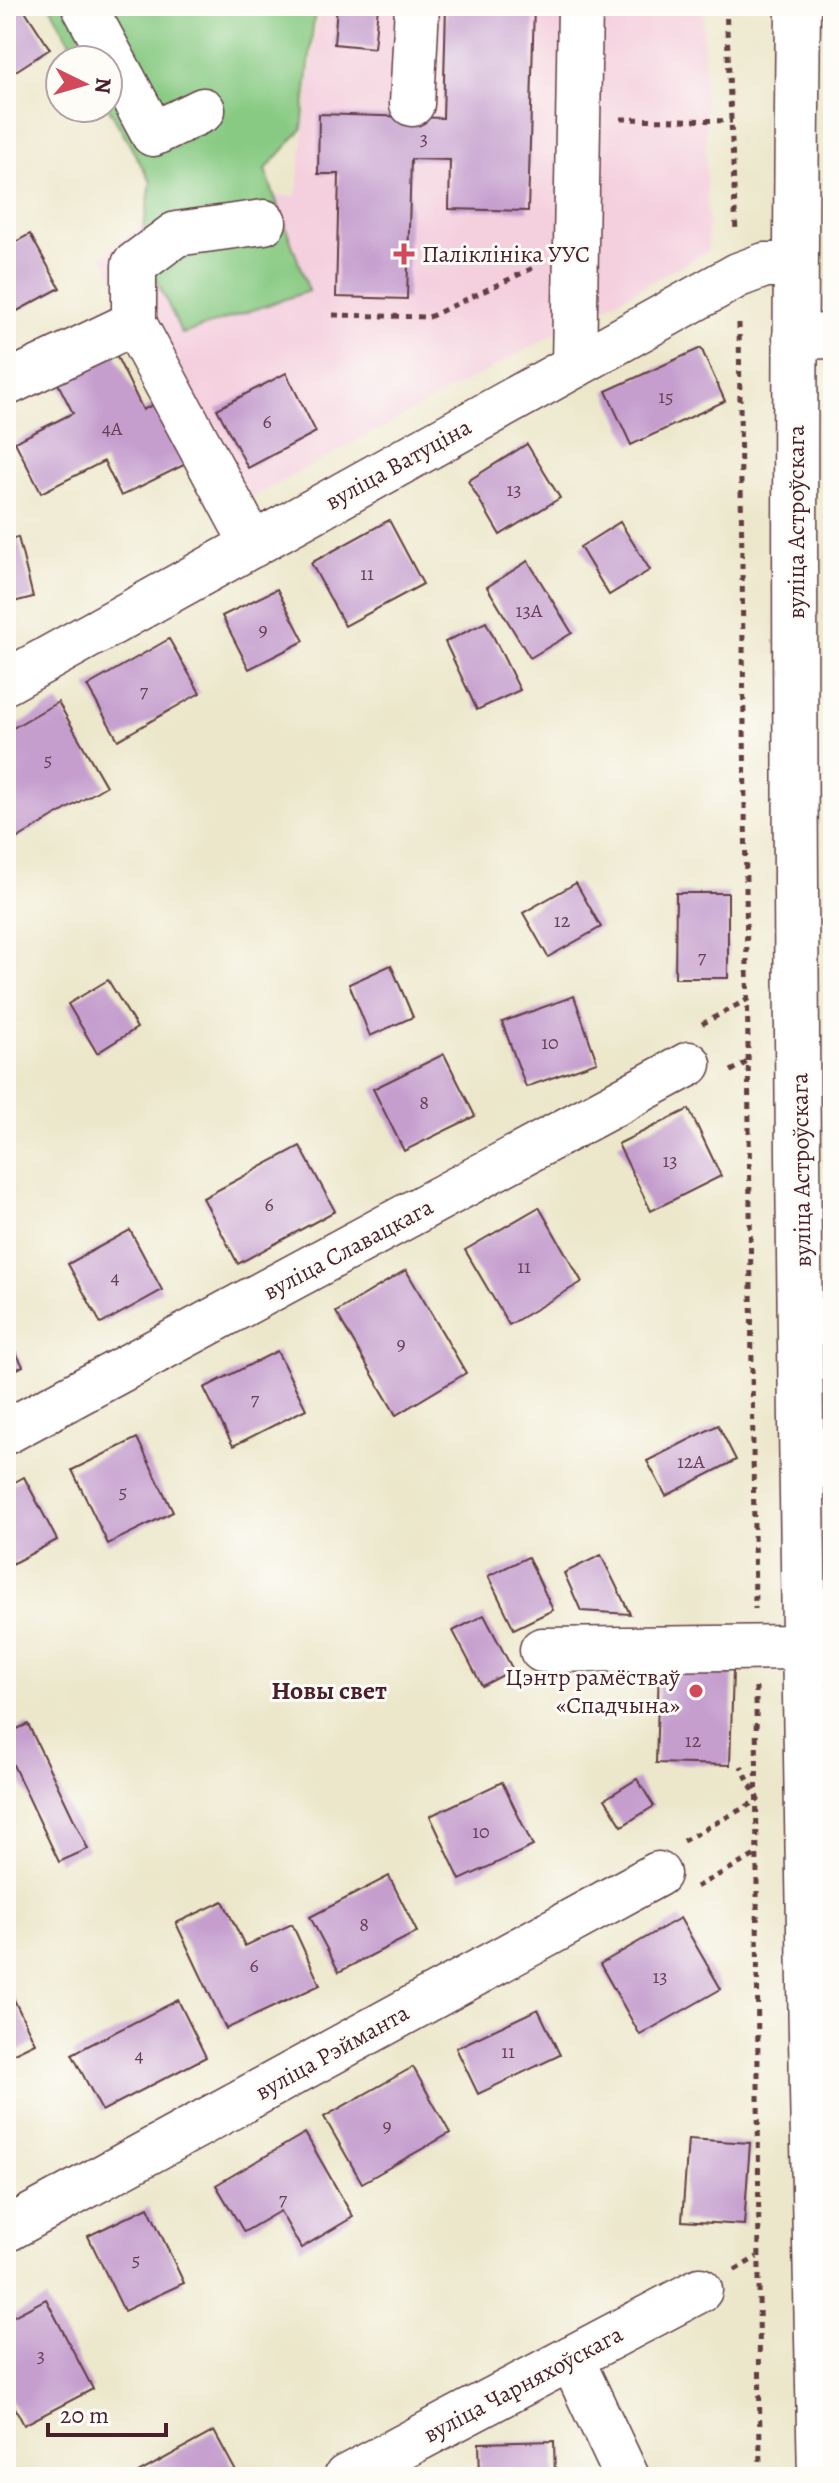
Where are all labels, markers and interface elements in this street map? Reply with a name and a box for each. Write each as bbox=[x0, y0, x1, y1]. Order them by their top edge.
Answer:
north arrow bbox=[44, 44, 124, 124]
text: N bbox=[87, 76, 119, 95]
house number: 3 bbox=[420, 125, 428, 152]
place label: Паліклініка УУС bbox=[422, 238, 590, 270]
marker: Паліклініка УУС bbox=[393, 243, 415, 265]
house number: 15 bbox=[658, 383, 674, 410]
house number: 6 bbox=[262, 408, 272, 435]
street label: вуліца Ватуціна bbox=[319, 411, 477, 517]
house number: 4А bbox=[102, 415, 123, 442]
street label: вуліца Астроўскага bbox=[780, 425, 812, 619]
house number: 13 bbox=[506, 476, 522, 503]
house number: 11 bbox=[360, 560, 374, 587]
house number: 13А bbox=[516, 597, 543, 624]
house number: 9 bbox=[258, 616, 268, 643]
house number: 7 bbox=[140, 677, 149, 704]
house number: 5 bbox=[44, 746, 52, 773]
house number: 12 bbox=[554, 907, 571, 934]
house number: 7 bbox=[698, 943, 707, 970]
house number: 10 bbox=[541, 1029, 559, 1056]
street label: вуліца Астроўскага bbox=[783, 1073, 819, 1267]
house number: 8 bbox=[419, 1089, 429, 1116]
house number: 13 bbox=[662, 1147, 678, 1174]
street label: вуліца Славацкага bbox=[257, 1191, 439, 1307]
house number: 6 bbox=[264, 1191, 274, 1218]
house number: 11 bbox=[517, 1253, 531, 1280]
house number: 4 bbox=[110, 1264, 120, 1291]
house number: 9 bbox=[396, 1330, 406, 1357]
house number: 7 bbox=[251, 1385, 260, 1412]
house number: 12А bbox=[677, 1448, 705, 1475]
house number: 5 bbox=[119, 1478, 127, 1505]
place label: Цэнтр рамёстваў «Спадчына» bbox=[505, 1661, 680, 1721]
district label: Новы свет bbox=[271, 1673, 387, 1708]
marker: Цэнтр рамёстваў «Спадчына» bbox=[687, 1682, 705, 1700]
house number: 12 bbox=[685, 1727, 702, 1754]
house number: 10 bbox=[472, 1818, 490, 1845]
house number: 8 bbox=[359, 1911, 369, 1938]
house number: 6 bbox=[249, 1952, 259, 1979]
house number: 13 bbox=[652, 1963, 668, 1990]
street label: вуліца Рэйманта bbox=[249, 1996, 415, 2108]
house number: 11 bbox=[501, 2038, 515, 2065]
house number: 4 bbox=[134, 2042, 144, 2069]
house number: 9 bbox=[382, 2112, 392, 2139]
house number: 7 bbox=[279, 2185, 288, 2212]
house number: 5 bbox=[132, 2246, 140, 2273]
street label: вуліца Чарняхоўскага bbox=[418, 2318, 628, 2450]
house number: 3 bbox=[37, 2342, 45, 2369]
scale bar bbox=[48, 2387, 166, 2437]
text: 20 m bbox=[60, 2399, 109, 2431]

